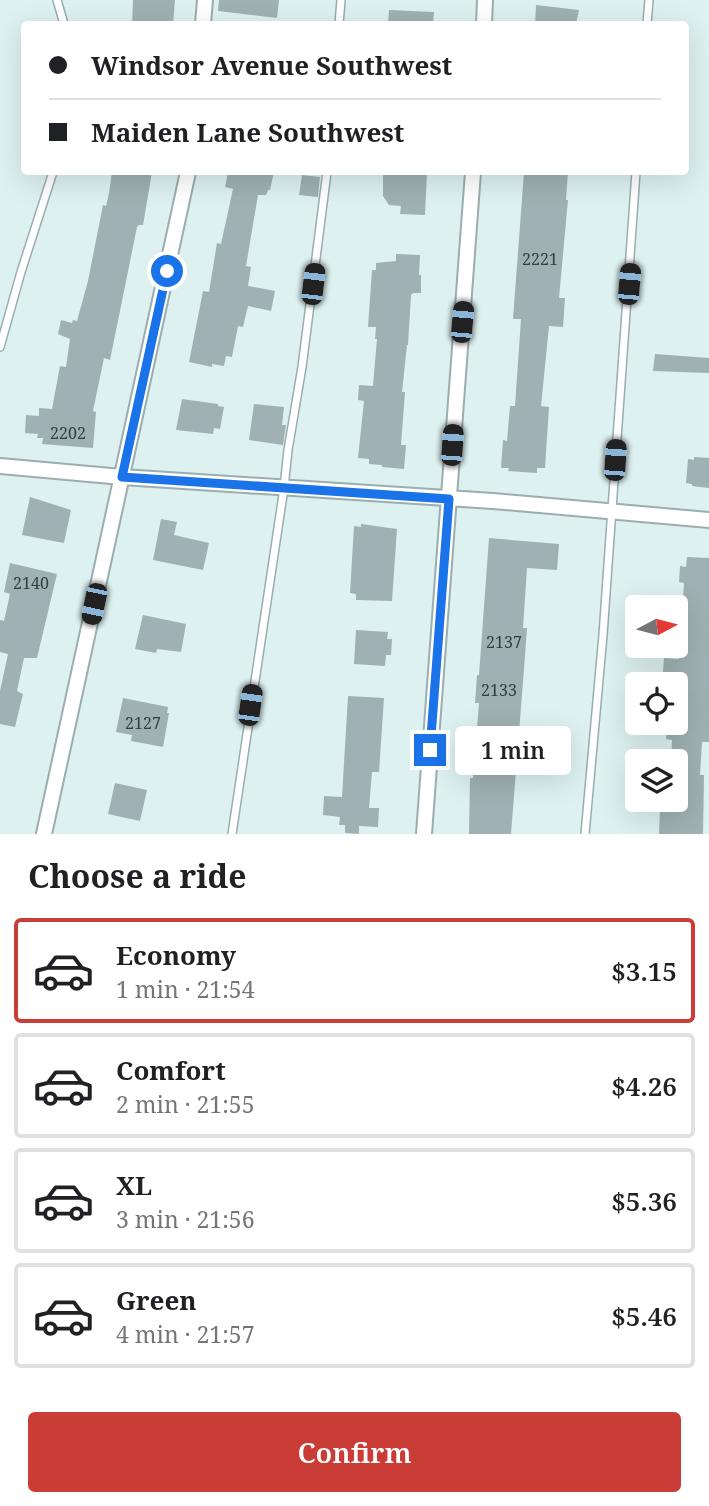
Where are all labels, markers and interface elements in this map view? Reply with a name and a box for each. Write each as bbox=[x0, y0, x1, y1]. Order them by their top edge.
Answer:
text: Windsor Avenue Southwest bbox=[91, 47, 452, 83]
text: Maiden Lane Southwest bbox=[91, 114, 404, 150]
house number: 2221 bbox=[522, 248, 558, 270]
route start bbox=[151, 255, 183, 287]
car bbox=[301, 262, 326, 306]
car bbox=[617, 262, 642, 306]
car bbox=[450, 300, 475, 344]
house number: 2202 bbox=[50, 422, 86, 444]
car bbox=[441, 423, 464, 467]
car bbox=[604, 438, 627, 482]
house number: 2140 bbox=[13, 572, 49, 594]
car bbox=[80, 581, 109, 627]
north arrow bbox=[625, 595, 688, 658]
map controls bbox=[625, 595, 688, 812]
house number: 2137 bbox=[486, 631, 522, 653]
button: locate bbox=[625, 672, 688, 735]
house number: 2133 bbox=[481, 679, 517, 701]
car bbox=[237, 683, 264, 727]
house number: 2127 bbox=[125, 712, 161, 734]
callout: 1 min bbox=[454, 726, 570, 774]
route end bbox=[414, 734, 446, 766]
text: 1 min bbox=[481, 734, 545, 766]
button: layers bbox=[625, 749, 688, 812]
text: Choose a ride bbox=[28, 854, 247, 897]
text: Economy bbox=[116, 937, 236, 973]
icon: car bbox=[32, 939, 95, 1002]
text: $3.15 bbox=[611, 953, 677, 989]
text: 1 min · 21:54 bbox=[116, 973, 254, 1005]
text: Comfort bbox=[116, 1052, 226, 1088]
icon: car bbox=[32, 1054, 95, 1117]
text: $4.26 bbox=[611, 1068, 677, 1104]
text: 2 min · 21:55 bbox=[116, 1088, 254, 1120]
text: XL bbox=[116, 1167, 152, 1203]
icon: car bbox=[32, 1169, 95, 1232]
text: $5.36 bbox=[611, 1183, 677, 1219]
text: 3 min · 21:56 bbox=[116, 1203, 254, 1235]
text: Green bbox=[116, 1282, 197, 1318]
icon: car bbox=[32, 1284, 95, 1347]
text: $5.46 bbox=[611, 1298, 677, 1334]
text: 4 min · 21:57 bbox=[116, 1318, 254, 1350]
button: Confirm bbox=[28, 1412, 681, 1492]

